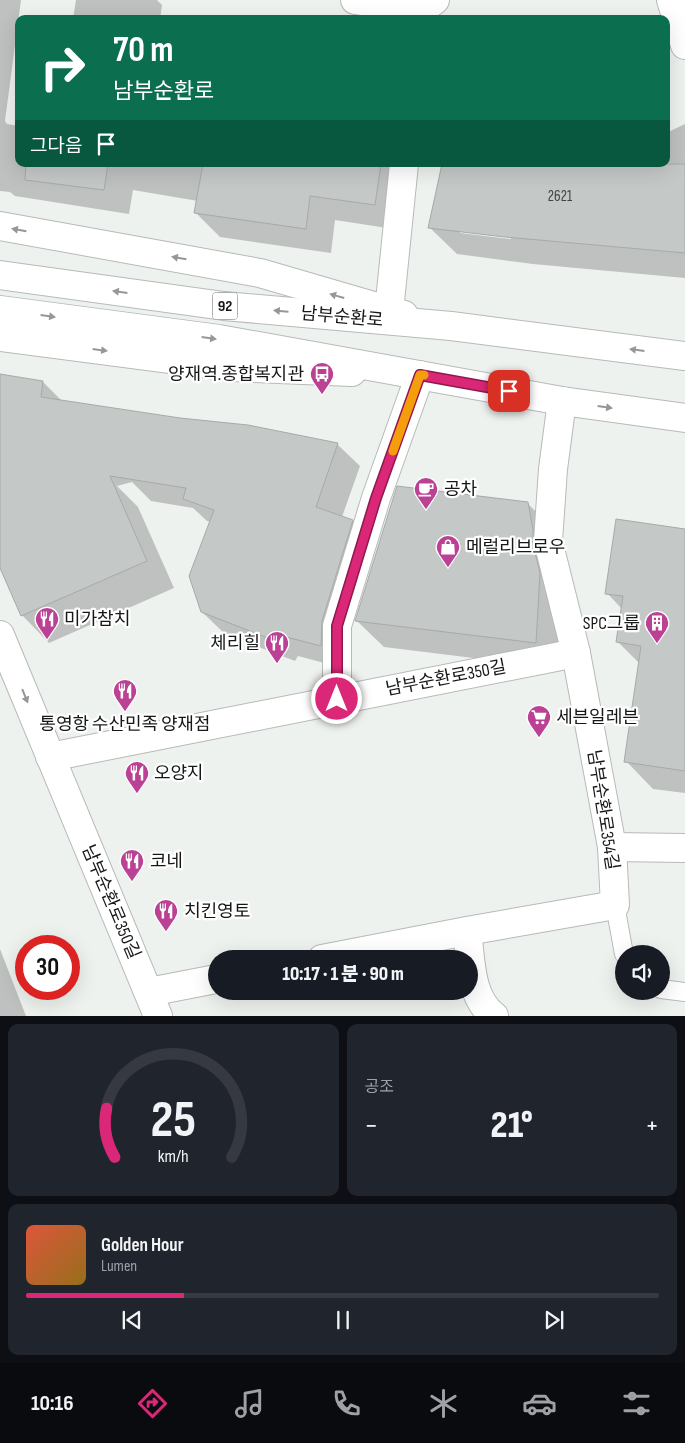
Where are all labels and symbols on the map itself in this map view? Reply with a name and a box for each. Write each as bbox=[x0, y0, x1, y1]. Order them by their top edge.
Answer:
house number: 2621 bbox=[548, 187, 573, 206]
one-way arrow bbox=[11, 225, 27, 233]
one-way arrow bbox=[171, 254, 187, 262]
one-way arrow bbox=[111, 287, 127, 295]
one-way arrow bbox=[329, 291, 344, 299]
road number: 92 bbox=[212, 292, 238, 320]
street label: 남부순환로 bbox=[300, 303, 384, 331]
one-way arrow bbox=[273, 307, 289, 315]
one-way arrow bbox=[41, 312, 57, 320]
one-way arrow bbox=[202, 334, 218, 342]
one-way arrow bbox=[93, 346, 109, 354]
one-way arrow bbox=[628, 346, 644, 354]
bus stop icon: 양재역.종합복지관 bbox=[309, 361, 335, 395]
place label: 양재역.종합복지관 bbox=[168, 364, 304, 385]
pin bbox=[488, 370, 530, 412]
one-way arrow bbox=[598, 403, 614, 411]
cafe icon: 공차 bbox=[413, 476, 439, 510]
place label: 공차 bbox=[444, 479, 478, 500]
shop icon: 메럴리브로우 bbox=[435, 534, 461, 568]
place label: 메럴리브로우 bbox=[466, 537, 565, 558]
restaurant icon: 미가참치 bbox=[34, 606, 60, 640]
place label: 미가참치 bbox=[64, 609, 130, 630]
building icon: SPC그룹 bbox=[644, 610, 670, 644]
place label: SPC그룹 bbox=[583, 613, 640, 634]
restaurant icon: 체리힐 bbox=[264, 630, 290, 664]
place label: 체리힐 bbox=[210, 633, 260, 654]
street label: 남부순환로350길 bbox=[384, 656, 508, 700]
position arrow bbox=[310, 672, 362, 724]
restaurant icon: 통영항 수산민족 양재점 bbox=[112, 678, 138, 712]
one-way arrow bbox=[22, 689, 30, 703]
supermarket icon: 세븐일레븐 bbox=[526, 704, 552, 738]
place label: 세븐일레븐 bbox=[556, 707, 639, 728]
place label: 통영항 수산민족 양재점 bbox=[39, 714, 211, 735]
street label: 남부순환로354길 bbox=[583, 748, 623, 872]
restaurant icon: 오양지 bbox=[124, 760, 150, 794]
place label: 오양지 bbox=[154, 763, 204, 784]
street label: 남부순환로350길 bbox=[77, 842, 145, 962]
restaurant icon: 코네 bbox=[119, 848, 145, 882]
place label: 코네 bbox=[150, 851, 183, 872]
restaurant icon: 치킨영토 bbox=[153, 898, 179, 932]
place label: 치킨영토 bbox=[184, 901, 250, 922]
speed limit sign: 30 bbox=[15, 935, 80, 1000]

